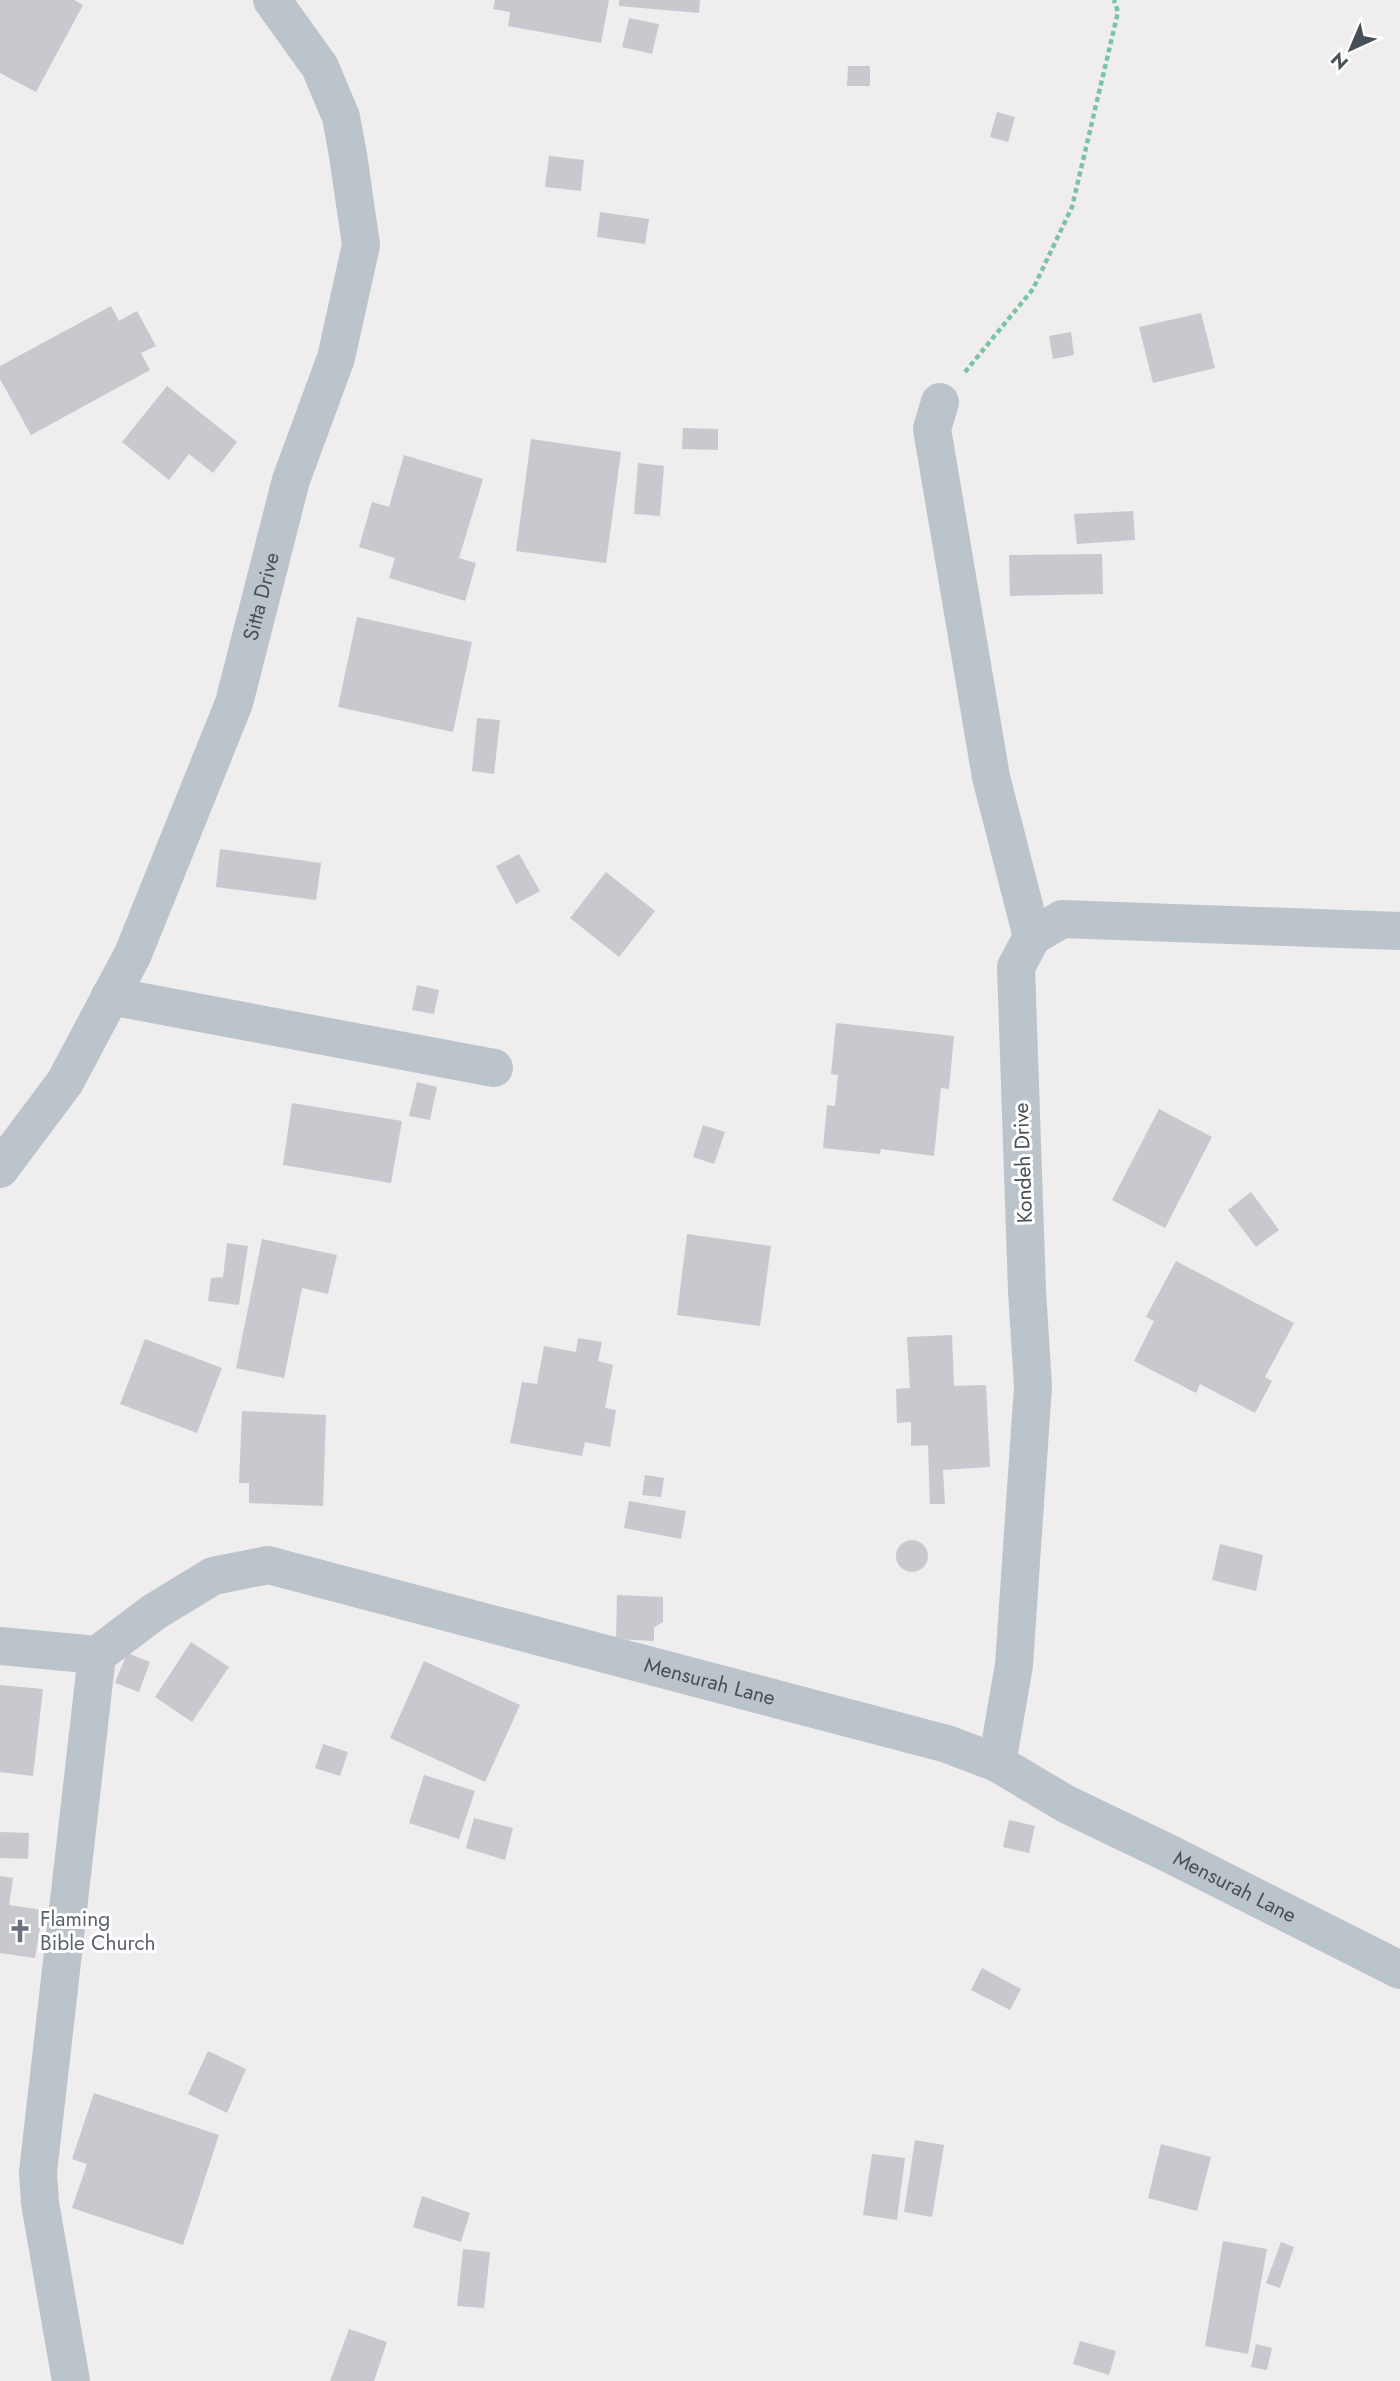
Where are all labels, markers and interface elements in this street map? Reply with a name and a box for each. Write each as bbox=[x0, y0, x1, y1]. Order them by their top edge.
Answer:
north arrow bbox=[1316, 14, 1386, 84]
text: N bbox=[1325, 46, 1354, 76]
street label: Sitta Drive bbox=[236, 549, 287, 644]
street label: Kondeh Drive bbox=[1006, 1102, 1040, 1224]
street label: Mensurah Lane bbox=[641, 1650, 779, 1713]
street label: Mensurah Lane bbox=[1168, 1843, 1302, 1930]
place label: Flaming Bible Church bbox=[40, 1904, 155, 1958]
church icon: Flaming Bible Church bbox=[6, 1917, 34, 1945]

